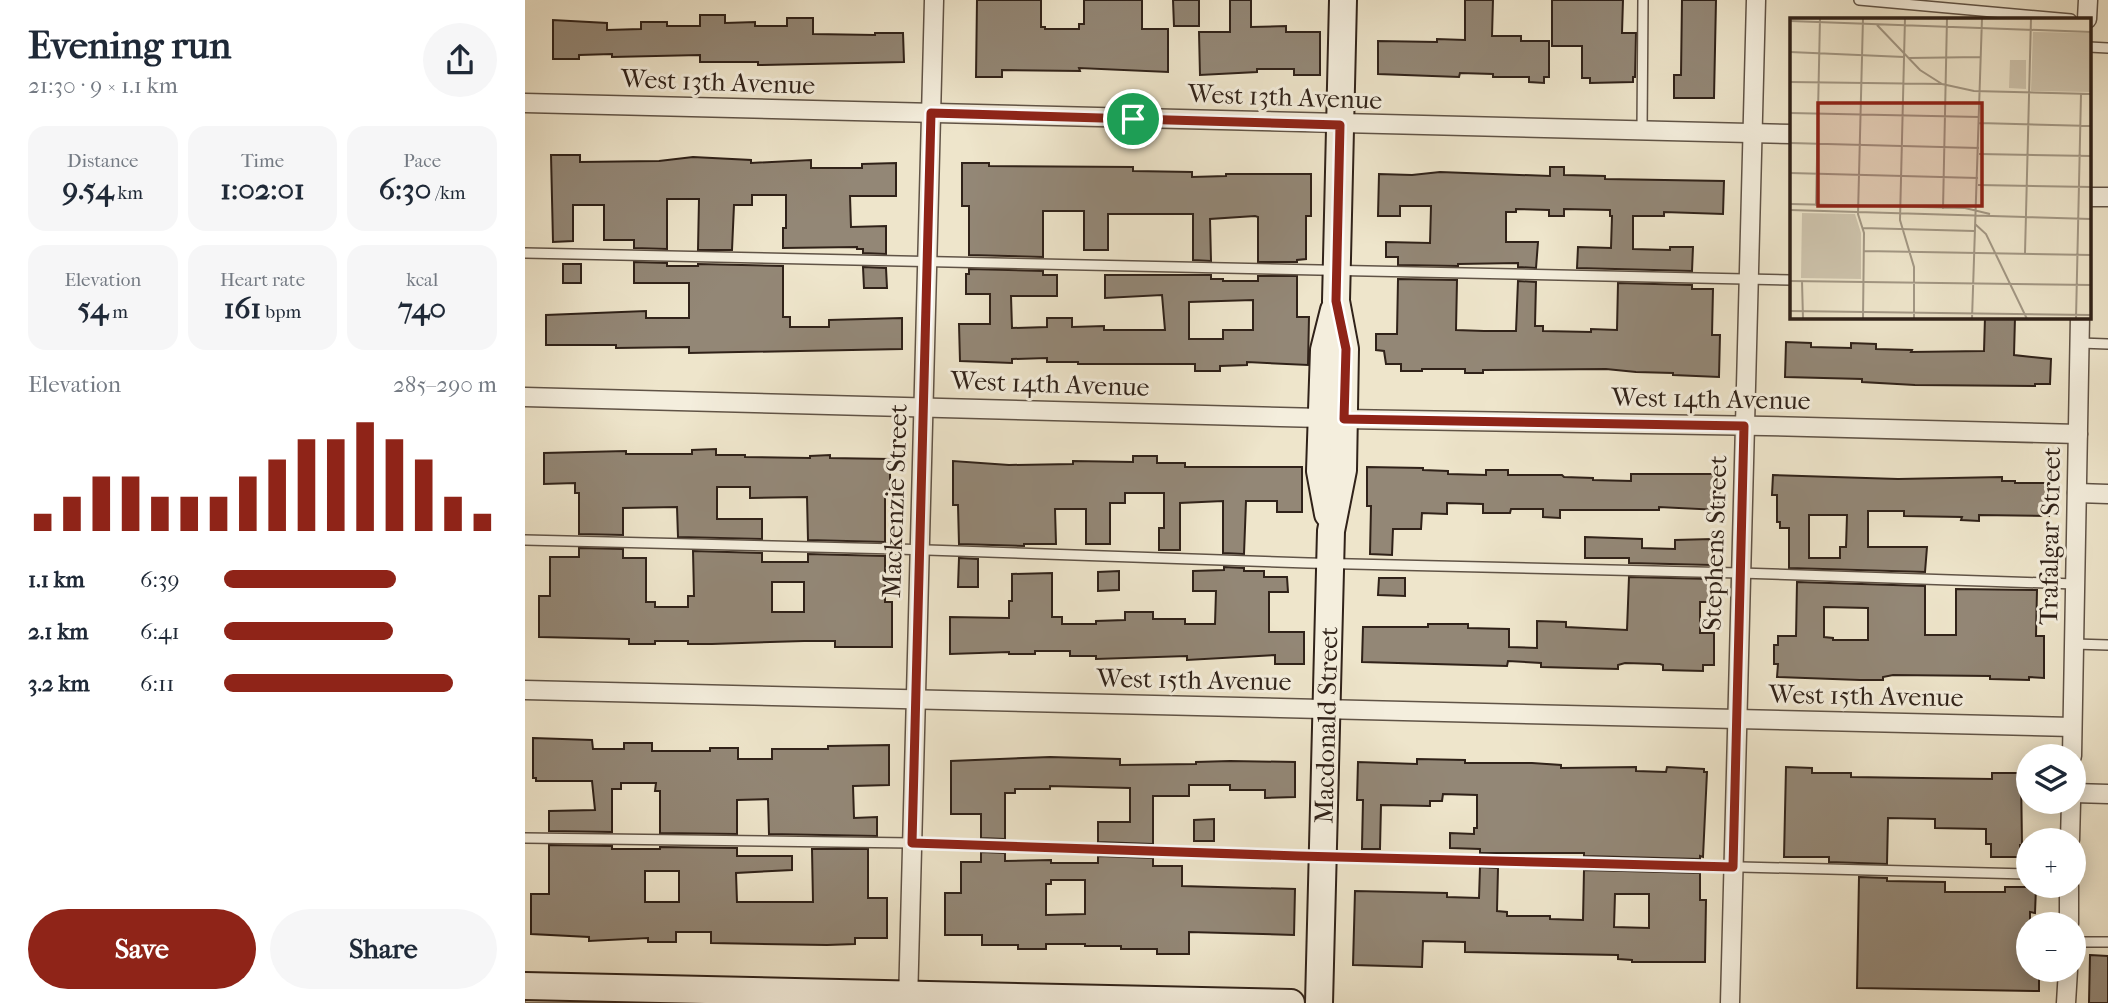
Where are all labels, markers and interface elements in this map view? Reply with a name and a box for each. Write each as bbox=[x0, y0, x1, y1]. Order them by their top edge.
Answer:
inset map bbox=[1790, 18, 2091, 318]
text: Evening run bbox=[28, 23, 231, 68]
button: share bbox=[423, 23, 497, 97]
street label: West 13th Avenue bbox=[619, 63, 816, 101]
text: 21:30 · 9 × 1.1 km bbox=[28, 72, 178, 99]
street label: West 13th Avenue bbox=[1186, 78, 1383, 116]
pin bbox=[1103, 89, 1163, 149]
icon: arrive bbox=[1114, 100, 1152, 138]
text: Distance bbox=[67, 150, 139, 172]
text: Time bbox=[241, 150, 284, 172]
text: Pace bbox=[403, 150, 441, 172]
text: 9.54 bbox=[63, 172, 113, 207]
text: 1:02:01 bbox=[220, 172, 305, 207]
text: 6:30 bbox=[379, 172, 431, 207]
text: km bbox=[113, 182, 143, 204]
text: /km bbox=[431, 182, 466, 204]
text: Elevation bbox=[64, 269, 141, 291]
text: Heart rate bbox=[220, 269, 305, 291]
text: kcal bbox=[406, 269, 438, 291]
text: 54 bbox=[78, 291, 108, 326]
text: 161 bbox=[224, 291, 261, 326]
text: 740 bbox=[398, 291, 446, 326]
text: m bbox=[108, 301, 128, 323]
text: bpm bbox=[261, 301, 301, 323]
street label: West 14th Avenue bbox=[949, 365, 1150, 403]
text: Elevation bbox=[28, 371, 121, 398]
text: 285–290 m bbox=[393, 371, 497, 398]
street label: West 14th Avenue bbox=[1610, 382, 1811, 416]
street label: Mackenzie Street bbox=[876, 403, 914, 599]
street label: Trafalgar Street bbox=[2033, 446, 2067, 625]
street label: Stephens Street bbox=[1696, 454, 1734, 631]
text: 1.1 km bbox=[28, 566, 85, 593]
text: 6:39 bbox=[140, 566, 180, 593]
text: 2.1 km bbox=[28, 618, 88, 645]
text: 6:41 bbox=[140, 618, 180, 645]
street label: Macdonald Street bbox=[1308, 625, 1344, 824]
street label: West 15th Avenue bbox=[1095, 663, 1292, 697]
text: 3.2 km bbox=[28, 670, 90, 697]
text: 6:11 bbox=[140, 670, 174, 697]
street label: West 15th Avenue bbox=[1767, 679, 1964, 713]
map controls bbox=[2016, 744, 2086, 982]
button: layers bbox=[2016, 744, 2086, 814]
button: + bbox=[2016, 828, 2086, 898]
button: Save bbox=[28, 909, 256, 989]
button: Share bbox=[270, 909, 497, 989]
button: − bbox=[2016, 912, 2086, 982]

